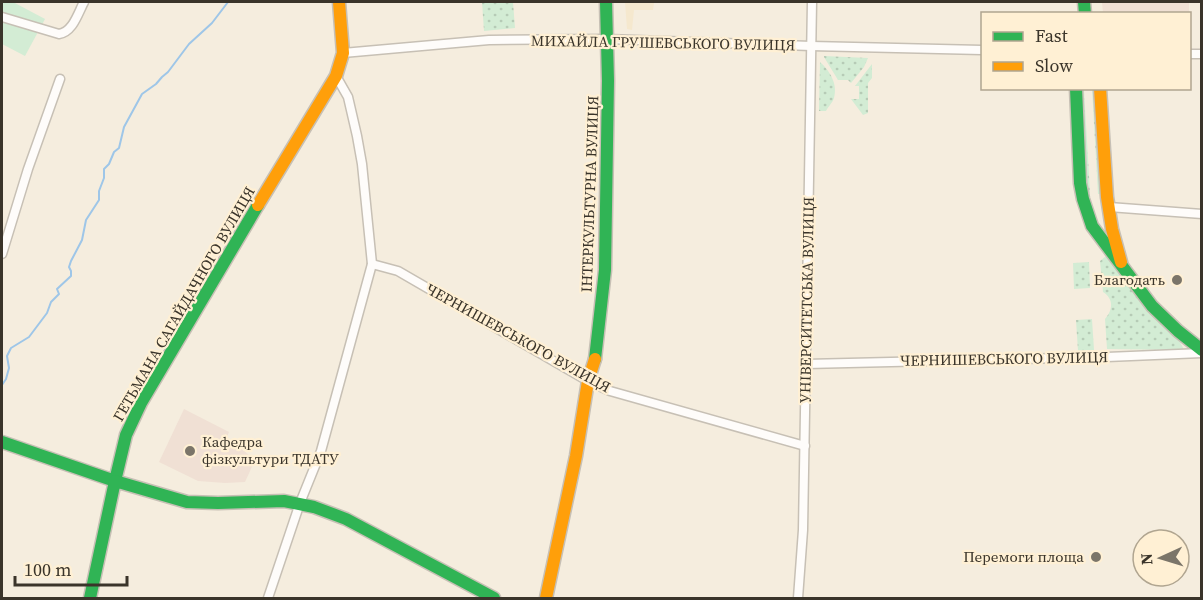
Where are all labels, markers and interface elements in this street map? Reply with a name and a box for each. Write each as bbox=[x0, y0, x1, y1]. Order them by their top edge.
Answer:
legend bbox=[981, 12, 1191, 90]
text: Fast bbox=[1035, 23, 1068, 48]
street label: МИХАЙЛА ГРУШЕВСЬКОГО ВУЛИЦЯ bbox=[531, 30, 796, 55]
text: Slow bbox=[1035, 53, 1073, 78]
street label: ІНТЕРКУЛЬТУРНА ВУЛИЦЯ bbox=[576, 95, 603, 293]
street label: ГЕТЬМАНА САГАЙДАЧНОГО ВУЛИЦЯ bbox=[108, 182, 260, 425]
street label: УНІВЕРСИТЕТСЬКА ВУЛИЦЯ bbox=[794, 196, 819, 403]
place label: Благодать bbox=[1094, 269, 1165, 290]
marker: Благодать bbox=[1170, 273, 1184, 287]
street label: ЧЕРНИШЕВСЬКОГО ВУЛИЦЯ bbox=[422, 278, 615, 397]
street label: ЧЕРНИШЕВСЬКОГО ВУЛИЦЯ bbox=[900, 346, 1109, 371]
place label: Кафедра фізкультури ТДАТУ bbox=[202, 431, 339, 469]
marker: Кафедра фізкультури ТДАТУ bbox=[183, 444, 197, 458]
north arrow bbox=[1131, 528, 1191, 588]
place label: Перемоги площа bbox=[963, 546, 1084, 567]
scale bar bbox=[15, 549, 128, 587]
marker: Перемоги площа bbox=[1089, 550, 1103, 564]
text: N bbox=[1135, 552, 1157, 566]
text: 100 m bbox=[24, 557, 71, 582]

